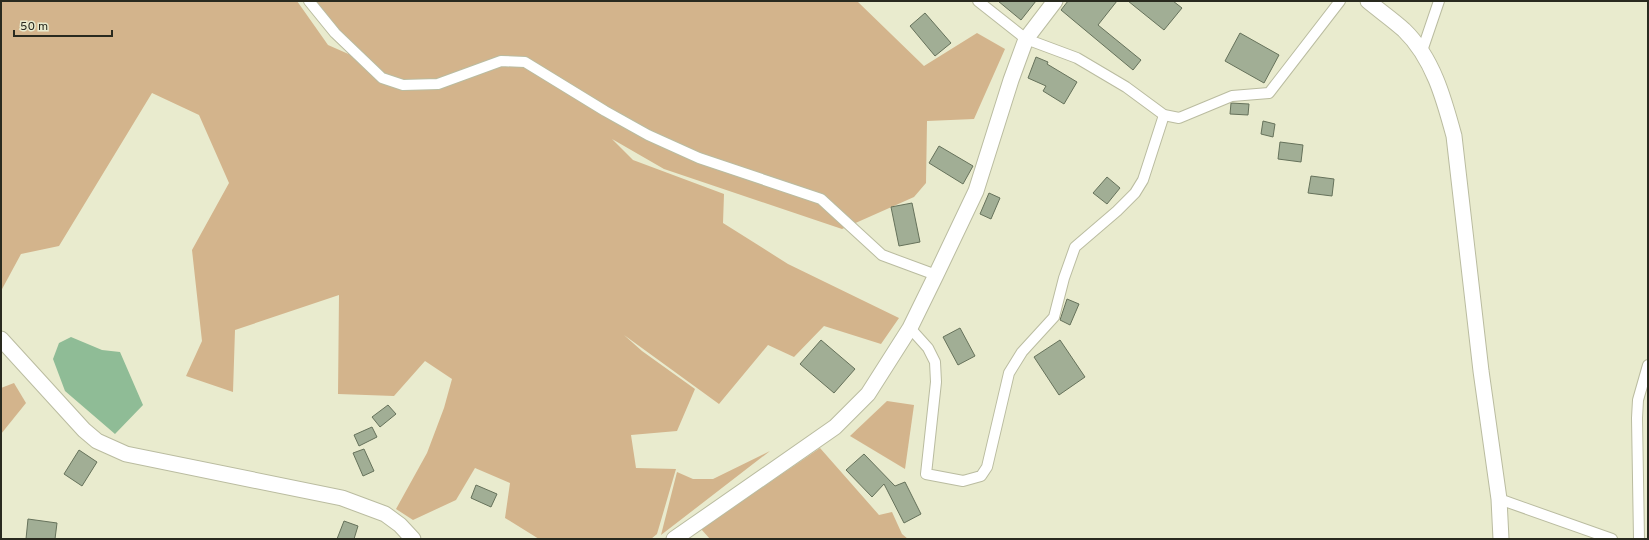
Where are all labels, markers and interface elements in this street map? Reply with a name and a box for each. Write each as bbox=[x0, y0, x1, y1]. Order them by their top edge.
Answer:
scale bar bbox=[14, 12, 112, 38]
text: 50 m bbox=[20, 19, 48, 35]

